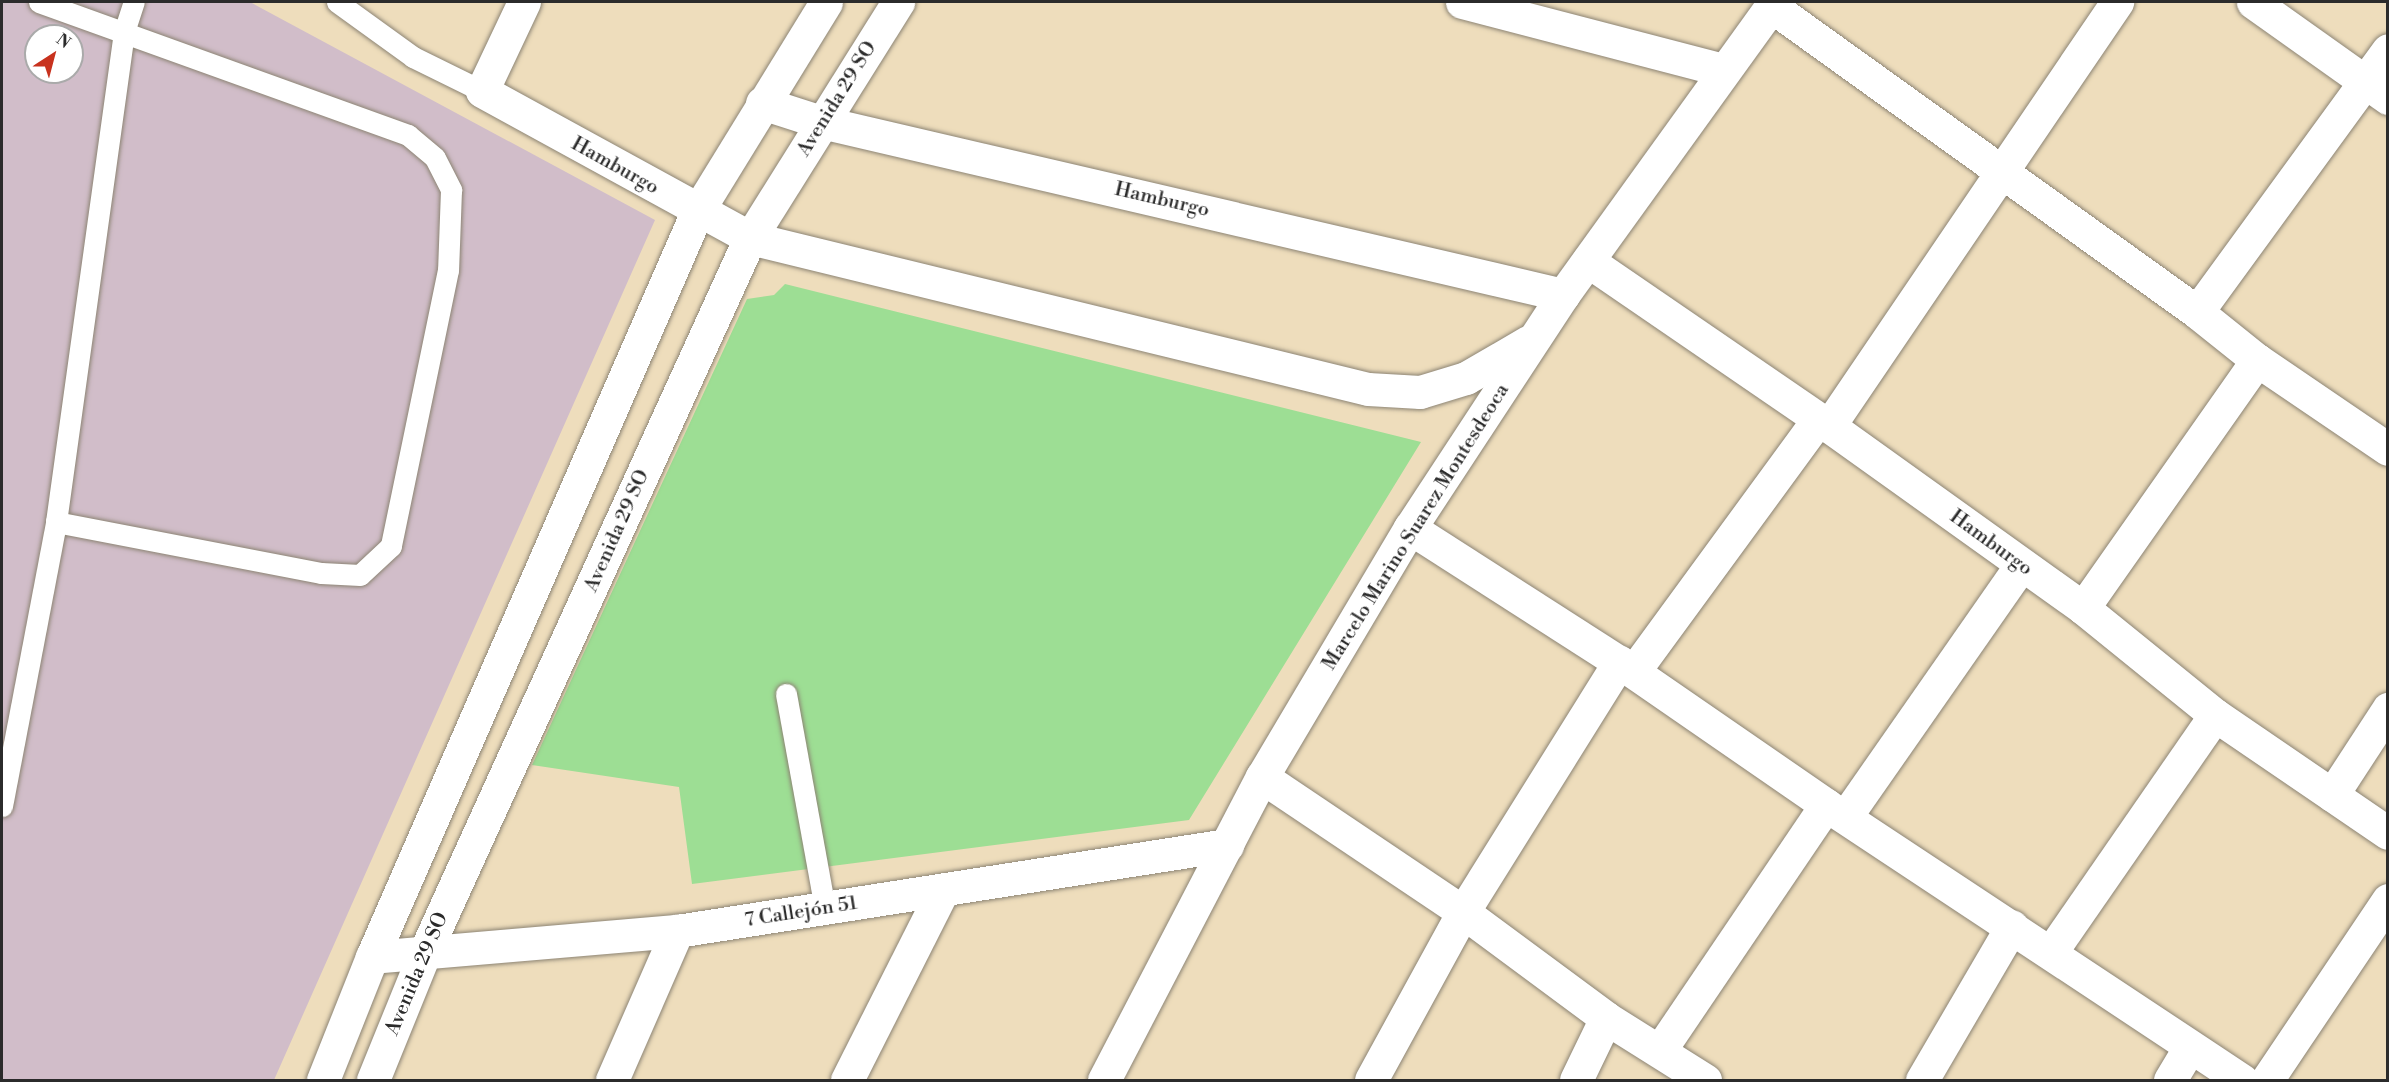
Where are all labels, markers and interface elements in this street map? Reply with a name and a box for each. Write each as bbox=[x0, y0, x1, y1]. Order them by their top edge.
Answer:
north arrow bbox=[24, 24, 84, 84]
text: N bbox=[52, 29, 74, 53]
street label: Avenida 29 SO bbox=[792, 37, 882, 161]
street label: Hamburgo bbox=[567, 132, 663, 200]
street label: Hamburgo bbox=[1112, 177, 1212, 223]
street label: Marcelo Marino Suarez Montesdeoca bbox=[1318, 379, 1514, 675]
street label: Avenida 29 SO bbox=[579, 466, 655, 596]
street label: Hamburgo bbox=[1945, 505, 2037, 581]
street label: 7 Callejón 51 bbox=[743, 891, 859, 933]
street label: Avenida 29 SO bbox=[380, 909, 454, 1039]

